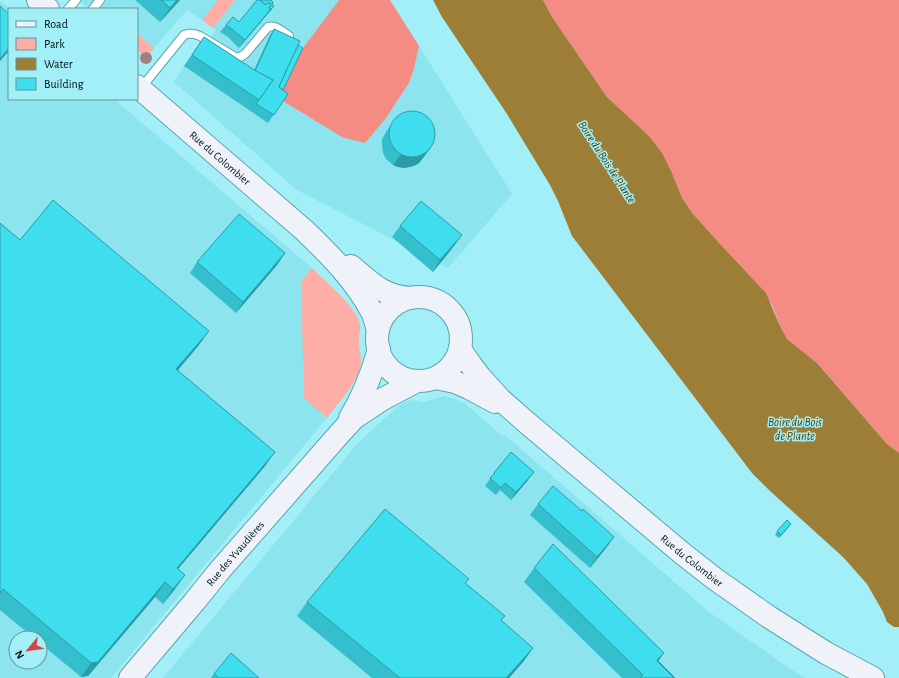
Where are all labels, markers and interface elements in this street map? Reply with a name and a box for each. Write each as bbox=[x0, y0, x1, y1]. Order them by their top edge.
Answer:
legend bbox=[8, 8, 138, 100]
text: Road bbox=[44, 18, 68, 30]
text: Park bbox=[44, 38, 65, 50]
text: Water bbox=[44, 58, 73, 70]
text: Building bbox=[44, 78, 84, 90]
water label: Boire du Bois de Plante bbox=[576, 119, 638, 206]
street label: Rue du Colombier bbox=[188, 129, 253, 187]
water label: Boire du Bois de Plante bbox=[768, 416, 822, 442]
street label: Rue des Yvaudières bbox=[204, 519, 266, 588]
street label: Rue du Colombier bbox=[659, 532, 726, 589]
north arrow bbox=[8, 630, 48, 670]
text: N bbox=[13, 649, 26, 661]

